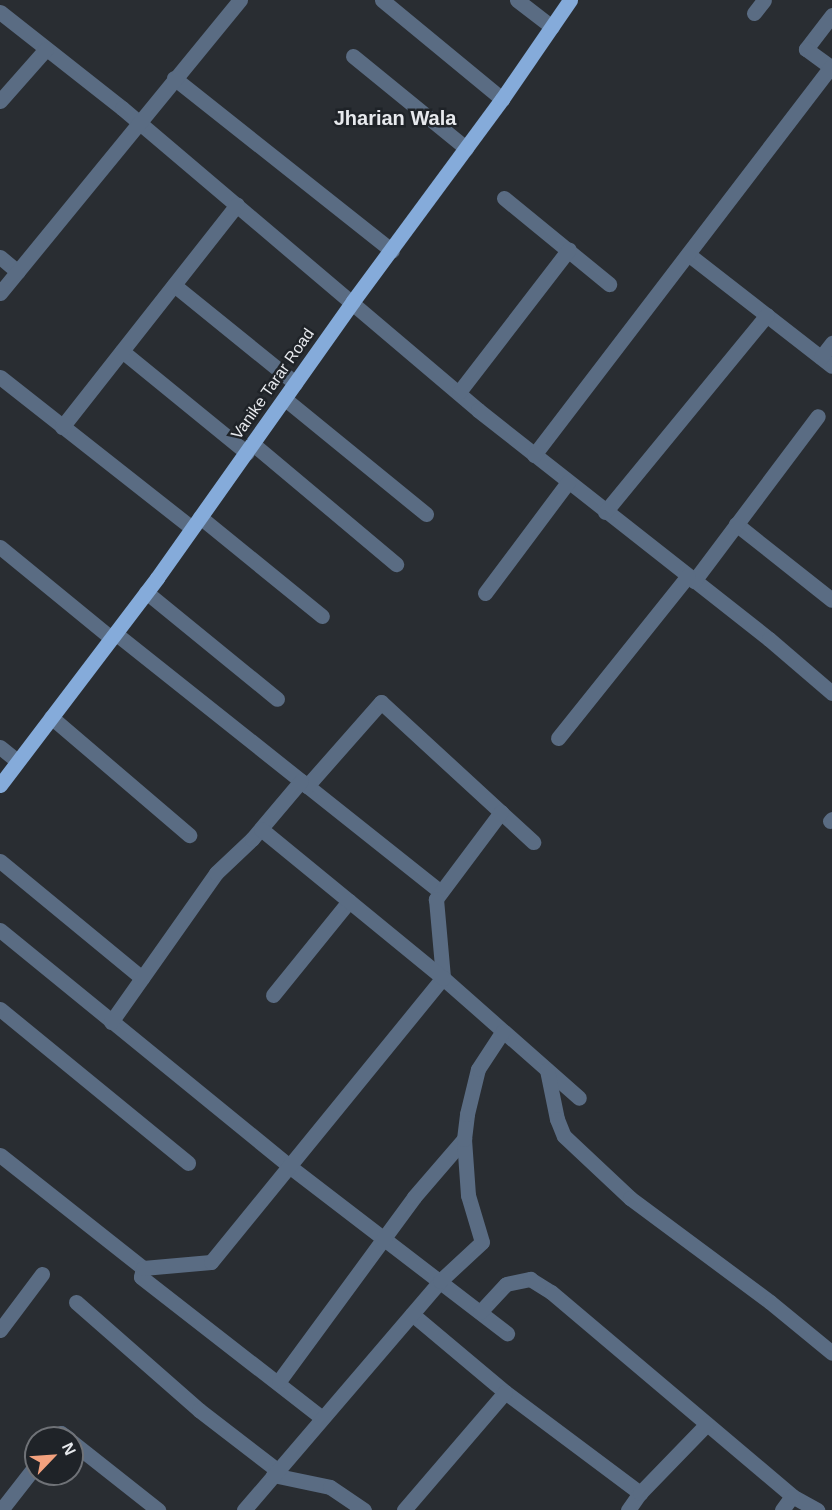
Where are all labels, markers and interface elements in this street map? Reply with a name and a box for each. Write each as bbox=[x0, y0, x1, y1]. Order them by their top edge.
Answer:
district label: Jharian Wala bbox=[334, 106, 456, 130]
street label: Vanike Tarar Road bbox=[227, 325, 319, 443]
north arrow bbox=[24, 1426, 84, 1486]
text: N bbox=[59, 1440, 79, 1458]

